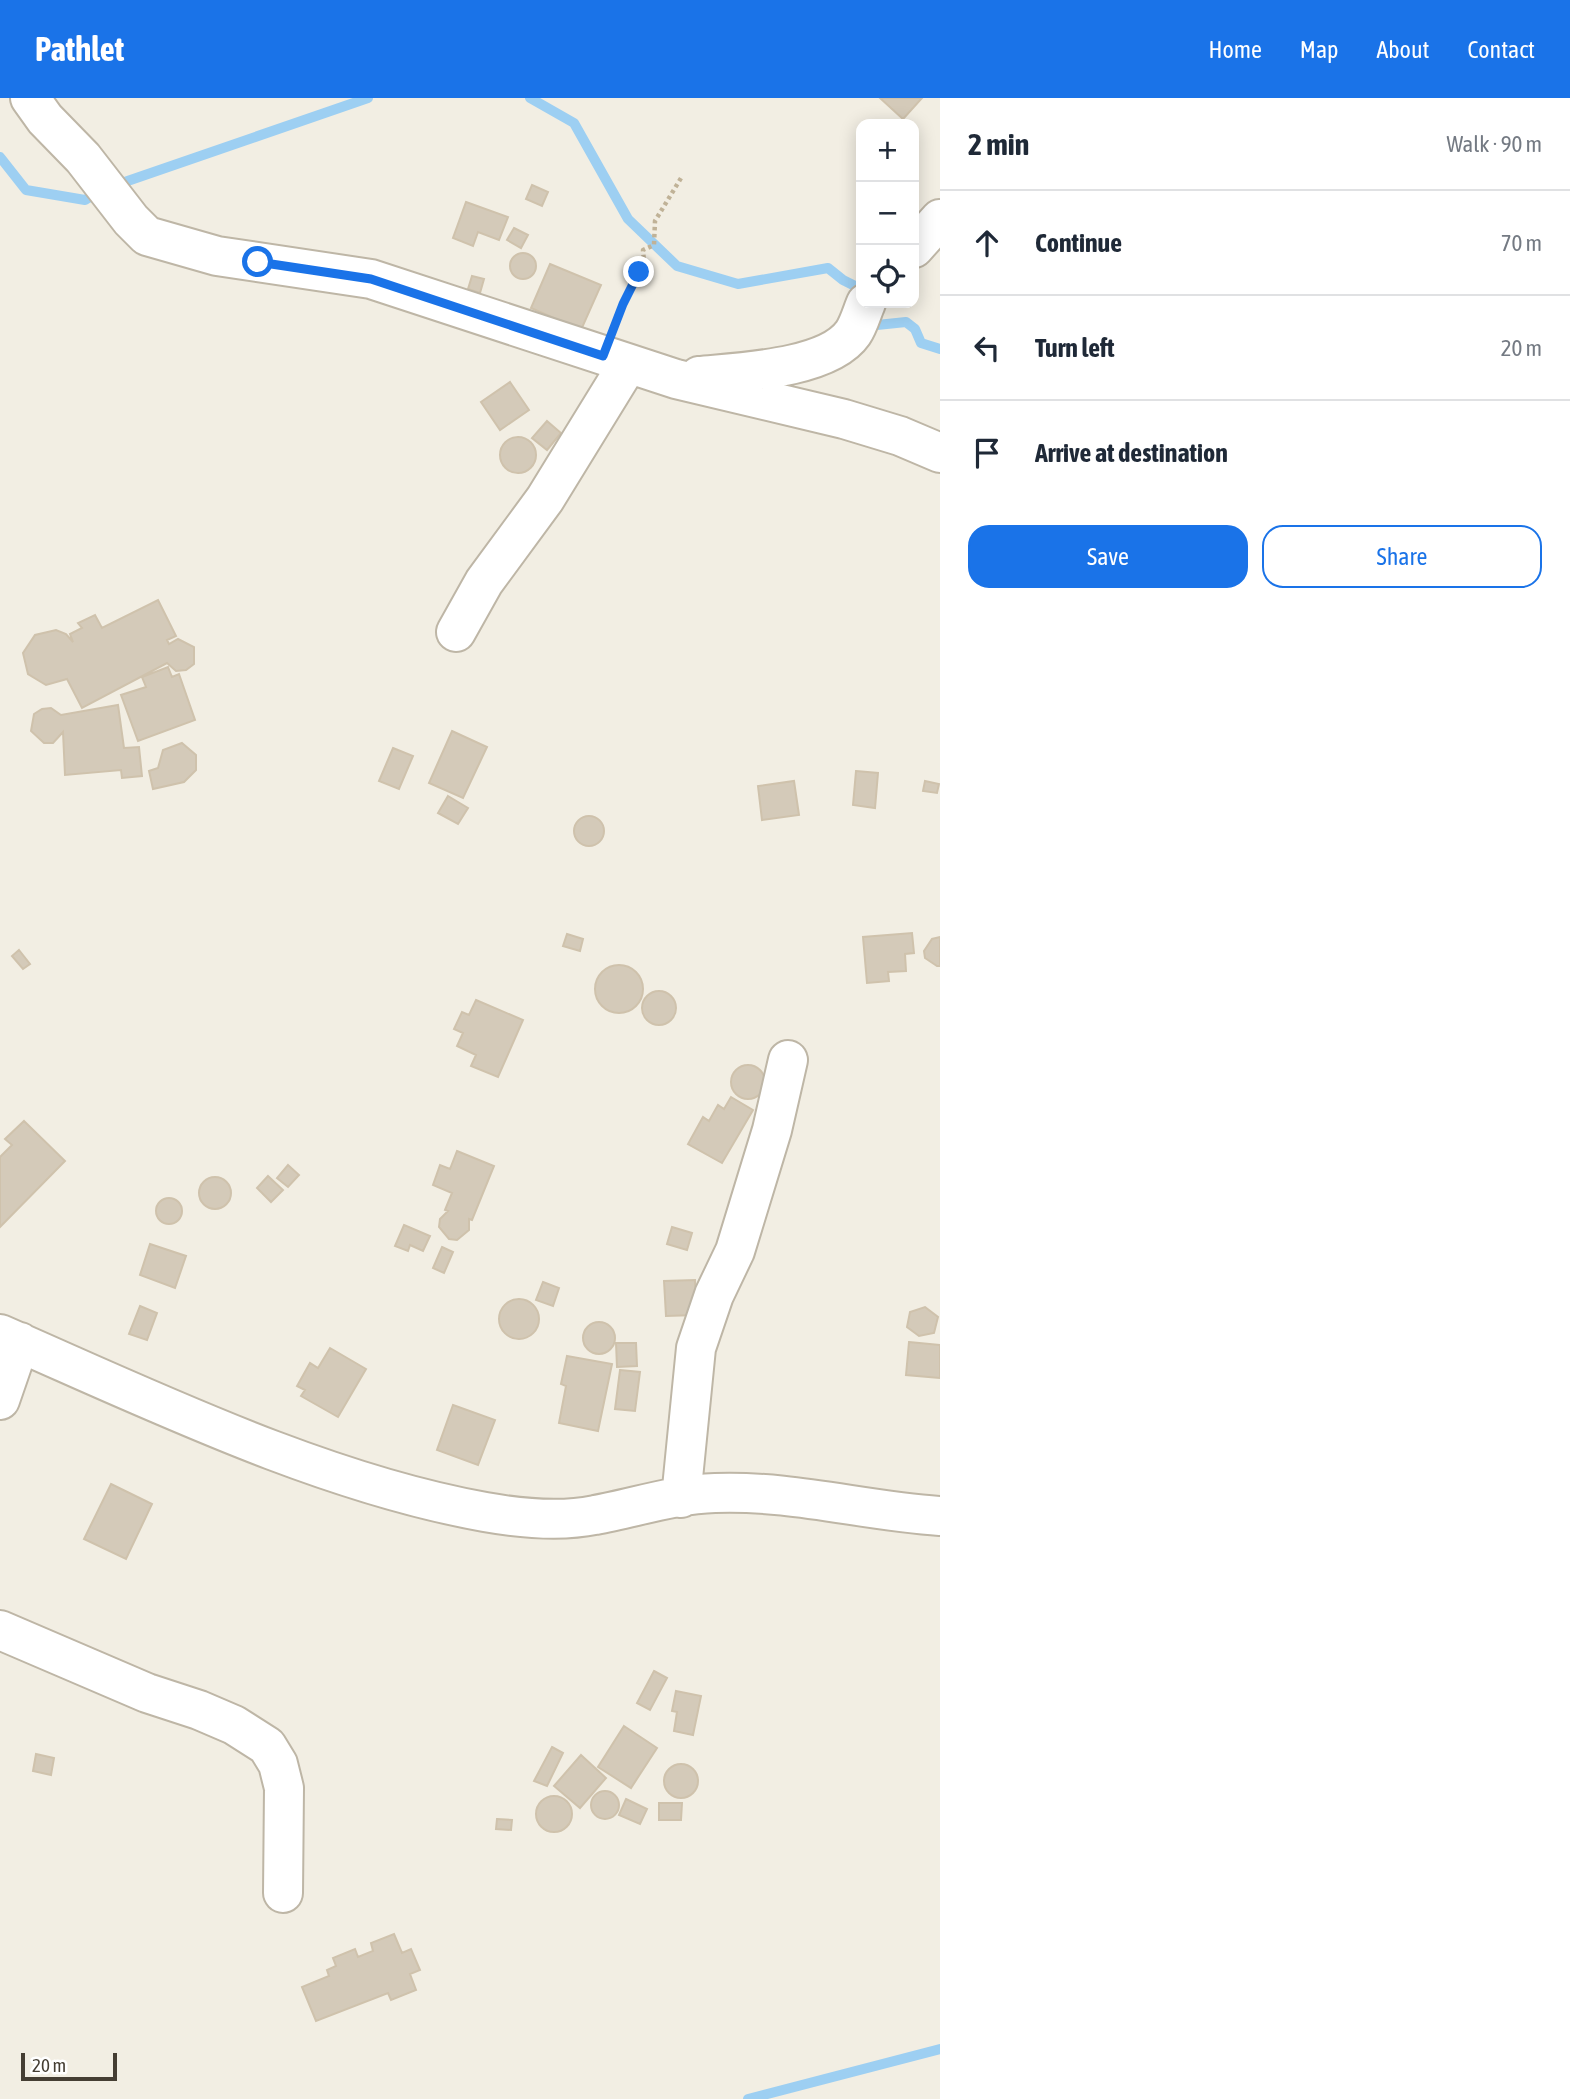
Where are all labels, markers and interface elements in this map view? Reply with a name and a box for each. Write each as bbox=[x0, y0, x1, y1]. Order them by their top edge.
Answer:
text: Pathlet bbox=[35, 30, 124, 68]
text: Home bbox=[1208, 36, 1262, 63]
text: Map bbox=[1300, 36, 1338, 63]
text: About bbox=[1376, 36, 1429, 63]
text: Contact bbox=[1467, 36, 1535, 63]
map controls bbox=[856, 119, 919, 308]
button: + bbox=[856, 119, 919, 182]
text: 2 min bbox=[968, 127, 1029, 161]
text: Walk · 90 m bbox=[1447, 131, 1542, 157]
button: − bbox=[856, 182, 919, 245]
icon: ahead bbox=[968, 224, 1006, 262]
text: Continue bbox=[1035, 228, 1122, 258]
text: 70 m bbox=[1501, 230, 1542, 256]
button: locate bbox=[856, 245, 919, 308]
route start bbox=[242, 246, 273, 277]
route end bbox=[623, 256, 654, 287]
icon: left bbox=[968, 329, 1006, 367]
text: Turn left bbox=[1035, 333, 1115, 363]
text: 20 m bbox=[1501, 335, 1542, 361]
icon: arrive bbox=[968, 434, 1006, 472]
text: Arrive at destination bbox=[1035, 438, 1228, 468]
button: Save bbox=[968, 525, 1248, 588]
button: Share bbox=[1262, 525, 1542, 588]
scale bar bbox=[21, 2050, 117, 2082]
text: 20 m bbox=[32, 2054, 66, 2076]

